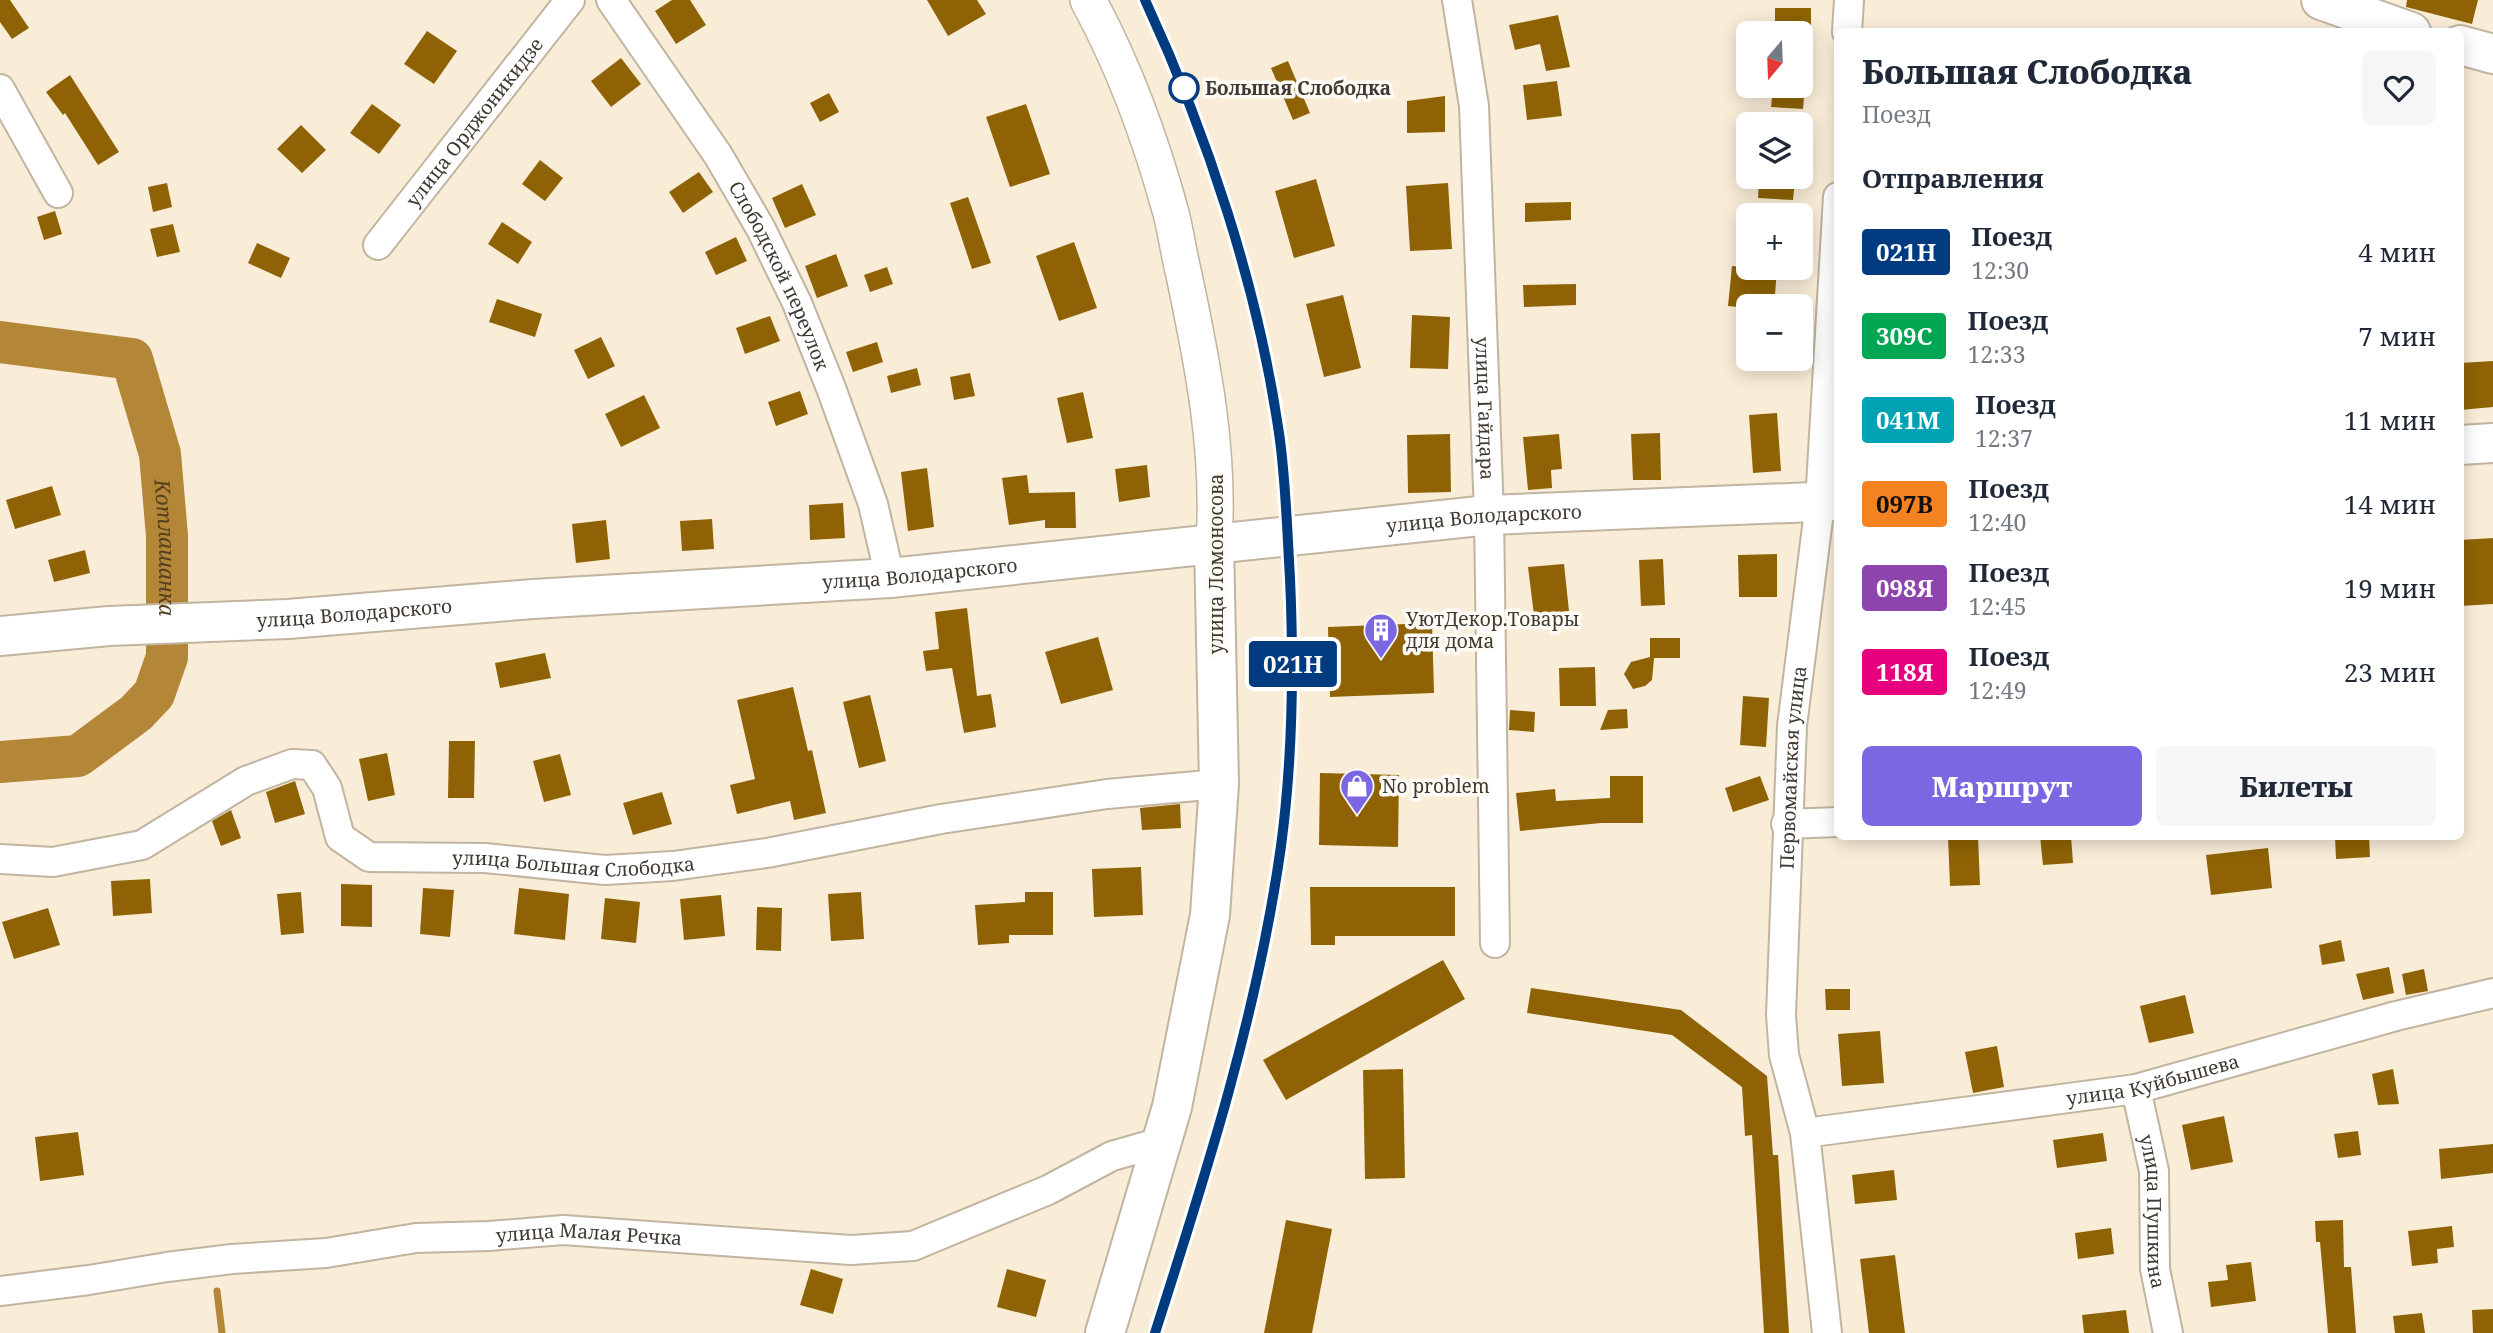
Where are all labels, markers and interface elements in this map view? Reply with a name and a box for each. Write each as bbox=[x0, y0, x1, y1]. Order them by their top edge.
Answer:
north arrow bbox=[1736, 21, 1813, 98]
map controls bbox=[1736, 21, 1813, 371]
street label: улица Орджоникидзе bbox=[400, 32, 549, 212]
text: Большая Слободка bbox=[1862, 49, 2192, 94]
button: heart bbox=[2362, 51, 2436, 125]
marker: Большая Слободка bbox=[1169, 73, 1199, 103]
place label: Большая Слободка bbox=[1205, 75, 1391, 101]
text: Поезд bbox=[1862, 98, 1931, 130]
button: layers bbox=[1736, 112, 1813, 189]
text: Отправления bbox=[1862, 160, 2044, 196]
street label: Слободской переулок bbox=[723, 176, 836, 375]
button: + bbox=[1736, 203, 1813, 280]
text: Поезд bbox=[1971, 218, 2052, 254]
text: 4 мин bbox=[2358, 234, 2436, 270]
text: 021Н bbox=[1876, 235, 1936, 268]
text: 12:30 bbox=[1971, 254, 2029, 286]
button: − bbox=[1736, 294, 1813, 371]
text: Поезд bbox=[1967, 302, 2048, 338]
text: 7 мин bbox=[2358, 318, 2436, 354]
text: 309С bbox=[1876, 319, 1932, 352]
street label: улица Гайдара bbox=[1469, 336, 1501, 481]
text: 12:33 bbox=[1967, 338, 2026, 370]
text: Поезд bbox=[1975, 386, 2056, 422]
text: 11 мин bbox=[2344, 402, 2436, 438]
text: 041М bbox=[1876, 403, 1940, 436]
text: 12:37 bbox=[1975, 422, 2033, 454]
text: Поезд bbox=[1968, 470, 2049, 506]
street label: улица Ломоносова bbox=[1203, 474, 1229, 654]
water label: Котлашанка bbox=[148, 477, 181, 616]
text: 14 мин bbox=[2344, 486, 2436, 522]
text: 097В bbox=[1876, 487, 1933, 520]
street label: улица Володарского bbox=[1385, 498, 1582, 539]
text: 12:40 bbox=[1968, 506, 2026, 538]
street label: улица Володарского bbox=[821, 552, 1019, 595]
text: Поезд bbox=[1968, 554, 2049, 590]
text: 19 мин bbox=[2344, 570, 2436, 606]
text: 098Я bbox=[1876, 571, 1933, 604]
text: 12:45 bbox=[1968, 590, 2027, 622]
street label: улица Володарского bbox=[256, 593, 453, 633]
place label: УютДекор.Товары для дома bbox=[1406, 606, 1579, 654]
building icon: УютДекор.Товары для дома bbox=[1362, 611, 1400, 660]
text: Поезд bbox=[1968, 638, 2049, 674]
line badge: 021Н bbox=[1244, 641, 1342, 687]
text: 021Н bbox=[1263, 647, 1323, 680]
text: 23 мин bbox=[2344, 654, 2436, 690]
text: 118Я bbox=[1876, 655, 1933, 688]
street label: Первомайская улица bbox=[1774, 664, 1812, 870]
text: 12:49 bbox=[1968, 674, 2027, 706]
button: Маршрут bbox=[1862, 746, 2142, 826]
button: Билеты bbox=[2156, 746, 2436, 826]
shop icon: No problem bbox=[1338, 767, 1376, 816]
place label: No problem bbox=[1382, 773, 1490, 799]
street label: улица Большая Слободка bbox=[452, 845, 696, 883]
street label: улица Куйбышева bbox=[2065, 1048, 2242, 1111]
street label: улица Пушкина bbox=[2133, 1132, 2172, 1291]
street label: улица Малая Речка bbox=[495, 1217, 683, 1251]

